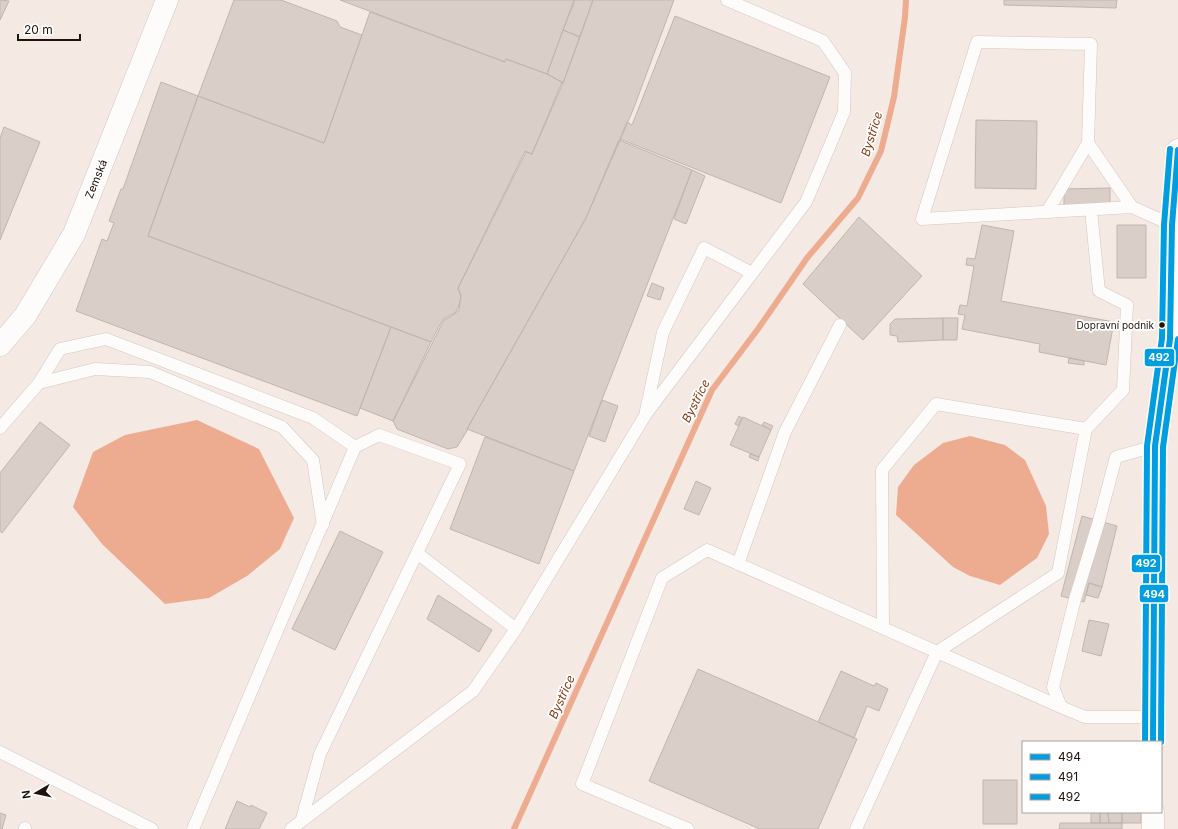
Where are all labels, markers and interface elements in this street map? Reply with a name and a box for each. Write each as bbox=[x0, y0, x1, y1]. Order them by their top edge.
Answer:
scale bar bbox=[18, 16, 80, 42]
text: 20 m bbox=[24, 22, 53, 37]
water label: Bystřice bbox=[858, 109, 885, 158]
street label: Zemská bbox=[82, 157, 110, 201]
place label: Dopravní podnik bbox=[1077, 319, 1154, 331]
marker: Dopravní podnik bbox=[1157, 320, 1167, 330]
line badge: 492 bbox=[1144, 348, 1175, 367]
text: 492 bbox=[1148, 350, 1170, 364]
water label: Bystřice bbox=[678, 377, 713, 425]
line badge: 492 bbox=[1131, 554, 1161, 573]
text: 492 bbox=[1135, 556, 1157, 570]
line badge: 494 bbox=[1139, 584, 1169, 603]
text: 494 bbox=[1143, 587, 1165, 601]
water label: Bystřice bbox=[545, 673, 578, 721]
legend bbox=[1022, 741, 1162, 813]
text: 494 bbox=[1058, 749, 1081, 764]
text: 491 bbox=[1058, 769, 1078, 784]
north arrow bbox=[16, 773, 56, 813]
text: N bbox=[19, 789, 34, 800]
text: 492 bbox=[1058, 789, 1081, 804]

